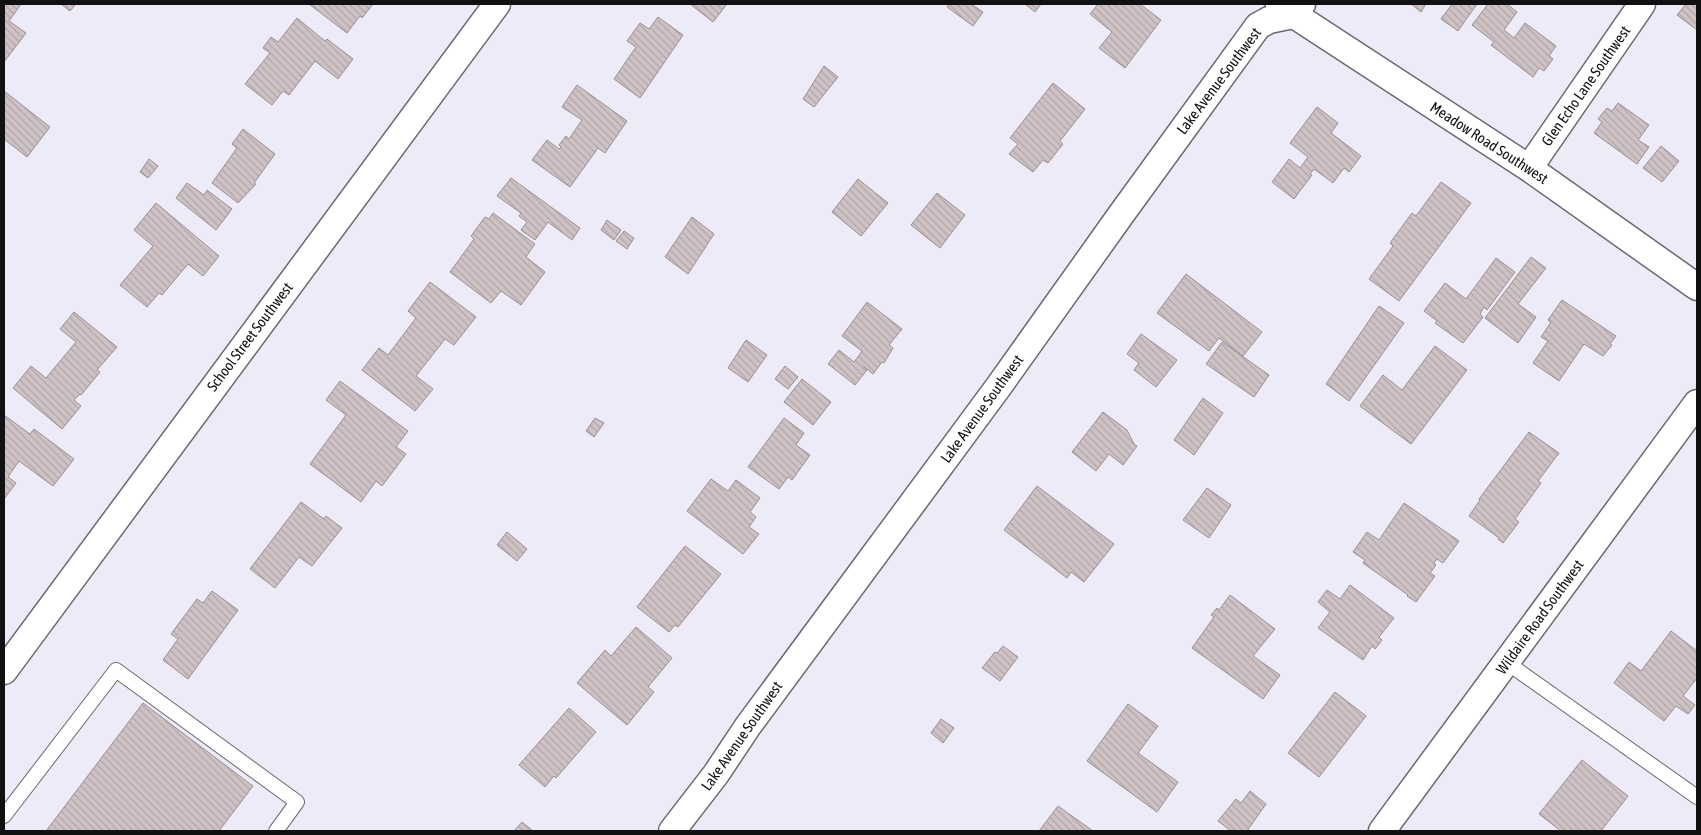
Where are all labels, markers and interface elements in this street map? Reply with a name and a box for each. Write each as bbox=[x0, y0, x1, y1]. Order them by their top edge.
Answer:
street label: Glen Echo Lane Southwest bbox=[1538, 22, 1633, 149]
street label: Lake Avenue Southwest bbox=[1173, 24, 1264, 137]
street label: Meadow Road Southwest bbox=[1427, 98, 1551, 187]
street label: School Street Southwest bbox=[203, 279, 296, 394]
street label: Lake Avenue Southwest bbox=[937, 352, 1026, 466]
street label: Wildaire Road Southwest bbox=[1492, 556, 1587, 677]
street label: Lake Avenue Southwest bbox=[698, 678, 786, 793]

